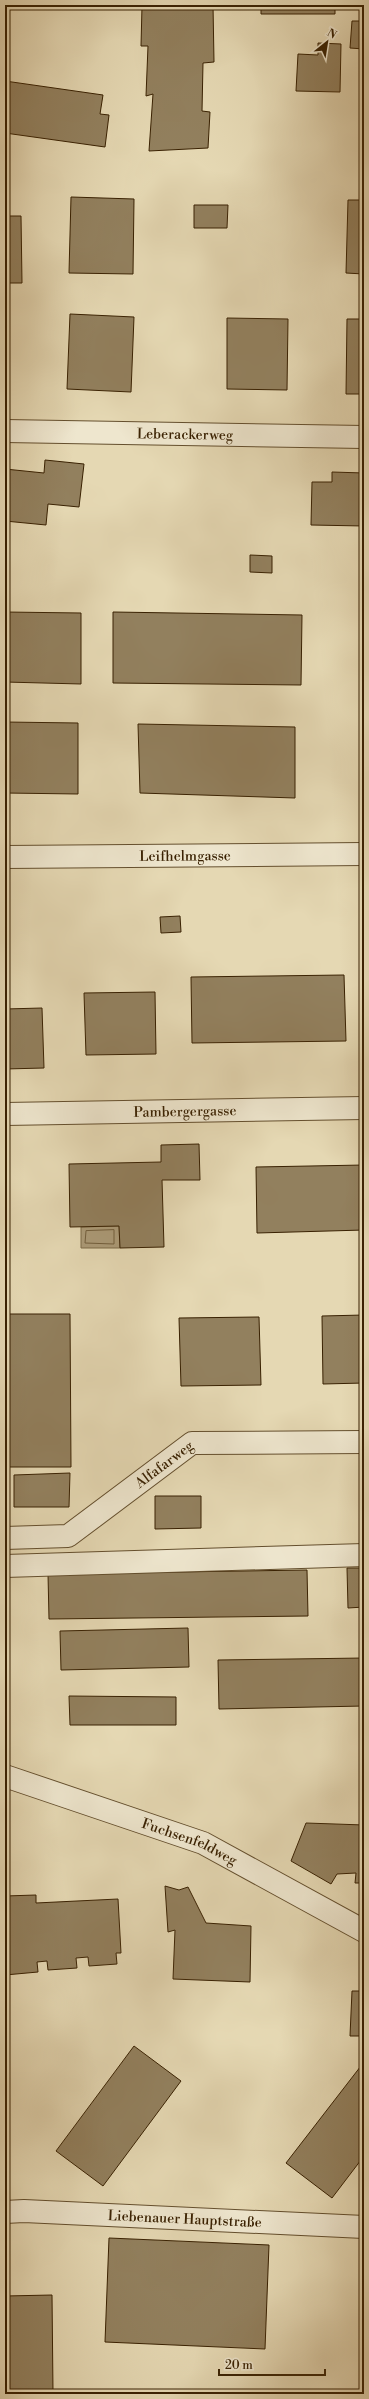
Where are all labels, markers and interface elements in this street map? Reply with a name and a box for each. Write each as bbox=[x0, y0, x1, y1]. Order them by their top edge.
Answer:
north arrow bbox=[307, 22, 347, 62]
text: N bbox=[324, 26, 339, 43]
street label: Leberackerweg bbox=[137, 425, 234, 445]
street label: Leifhelmgasse bbox=[139, 847, 231, 866]
street label: Pambergergasse bbox=[133, 1102, 237, 1122]
street label: Alfafarweg bbox=[131, 1437, 198, 1493]
street label: Fuchsenfeldweg bbox=[139, 1815, 241, 1870]
street label: Liebenauer Hauptstraße bbox=[107, 2207, 262, 2232]
scale bar bbox=[219, 2351, 325, 2377]
text: 20 m bbox=[225, 2358, 253, 2373]

